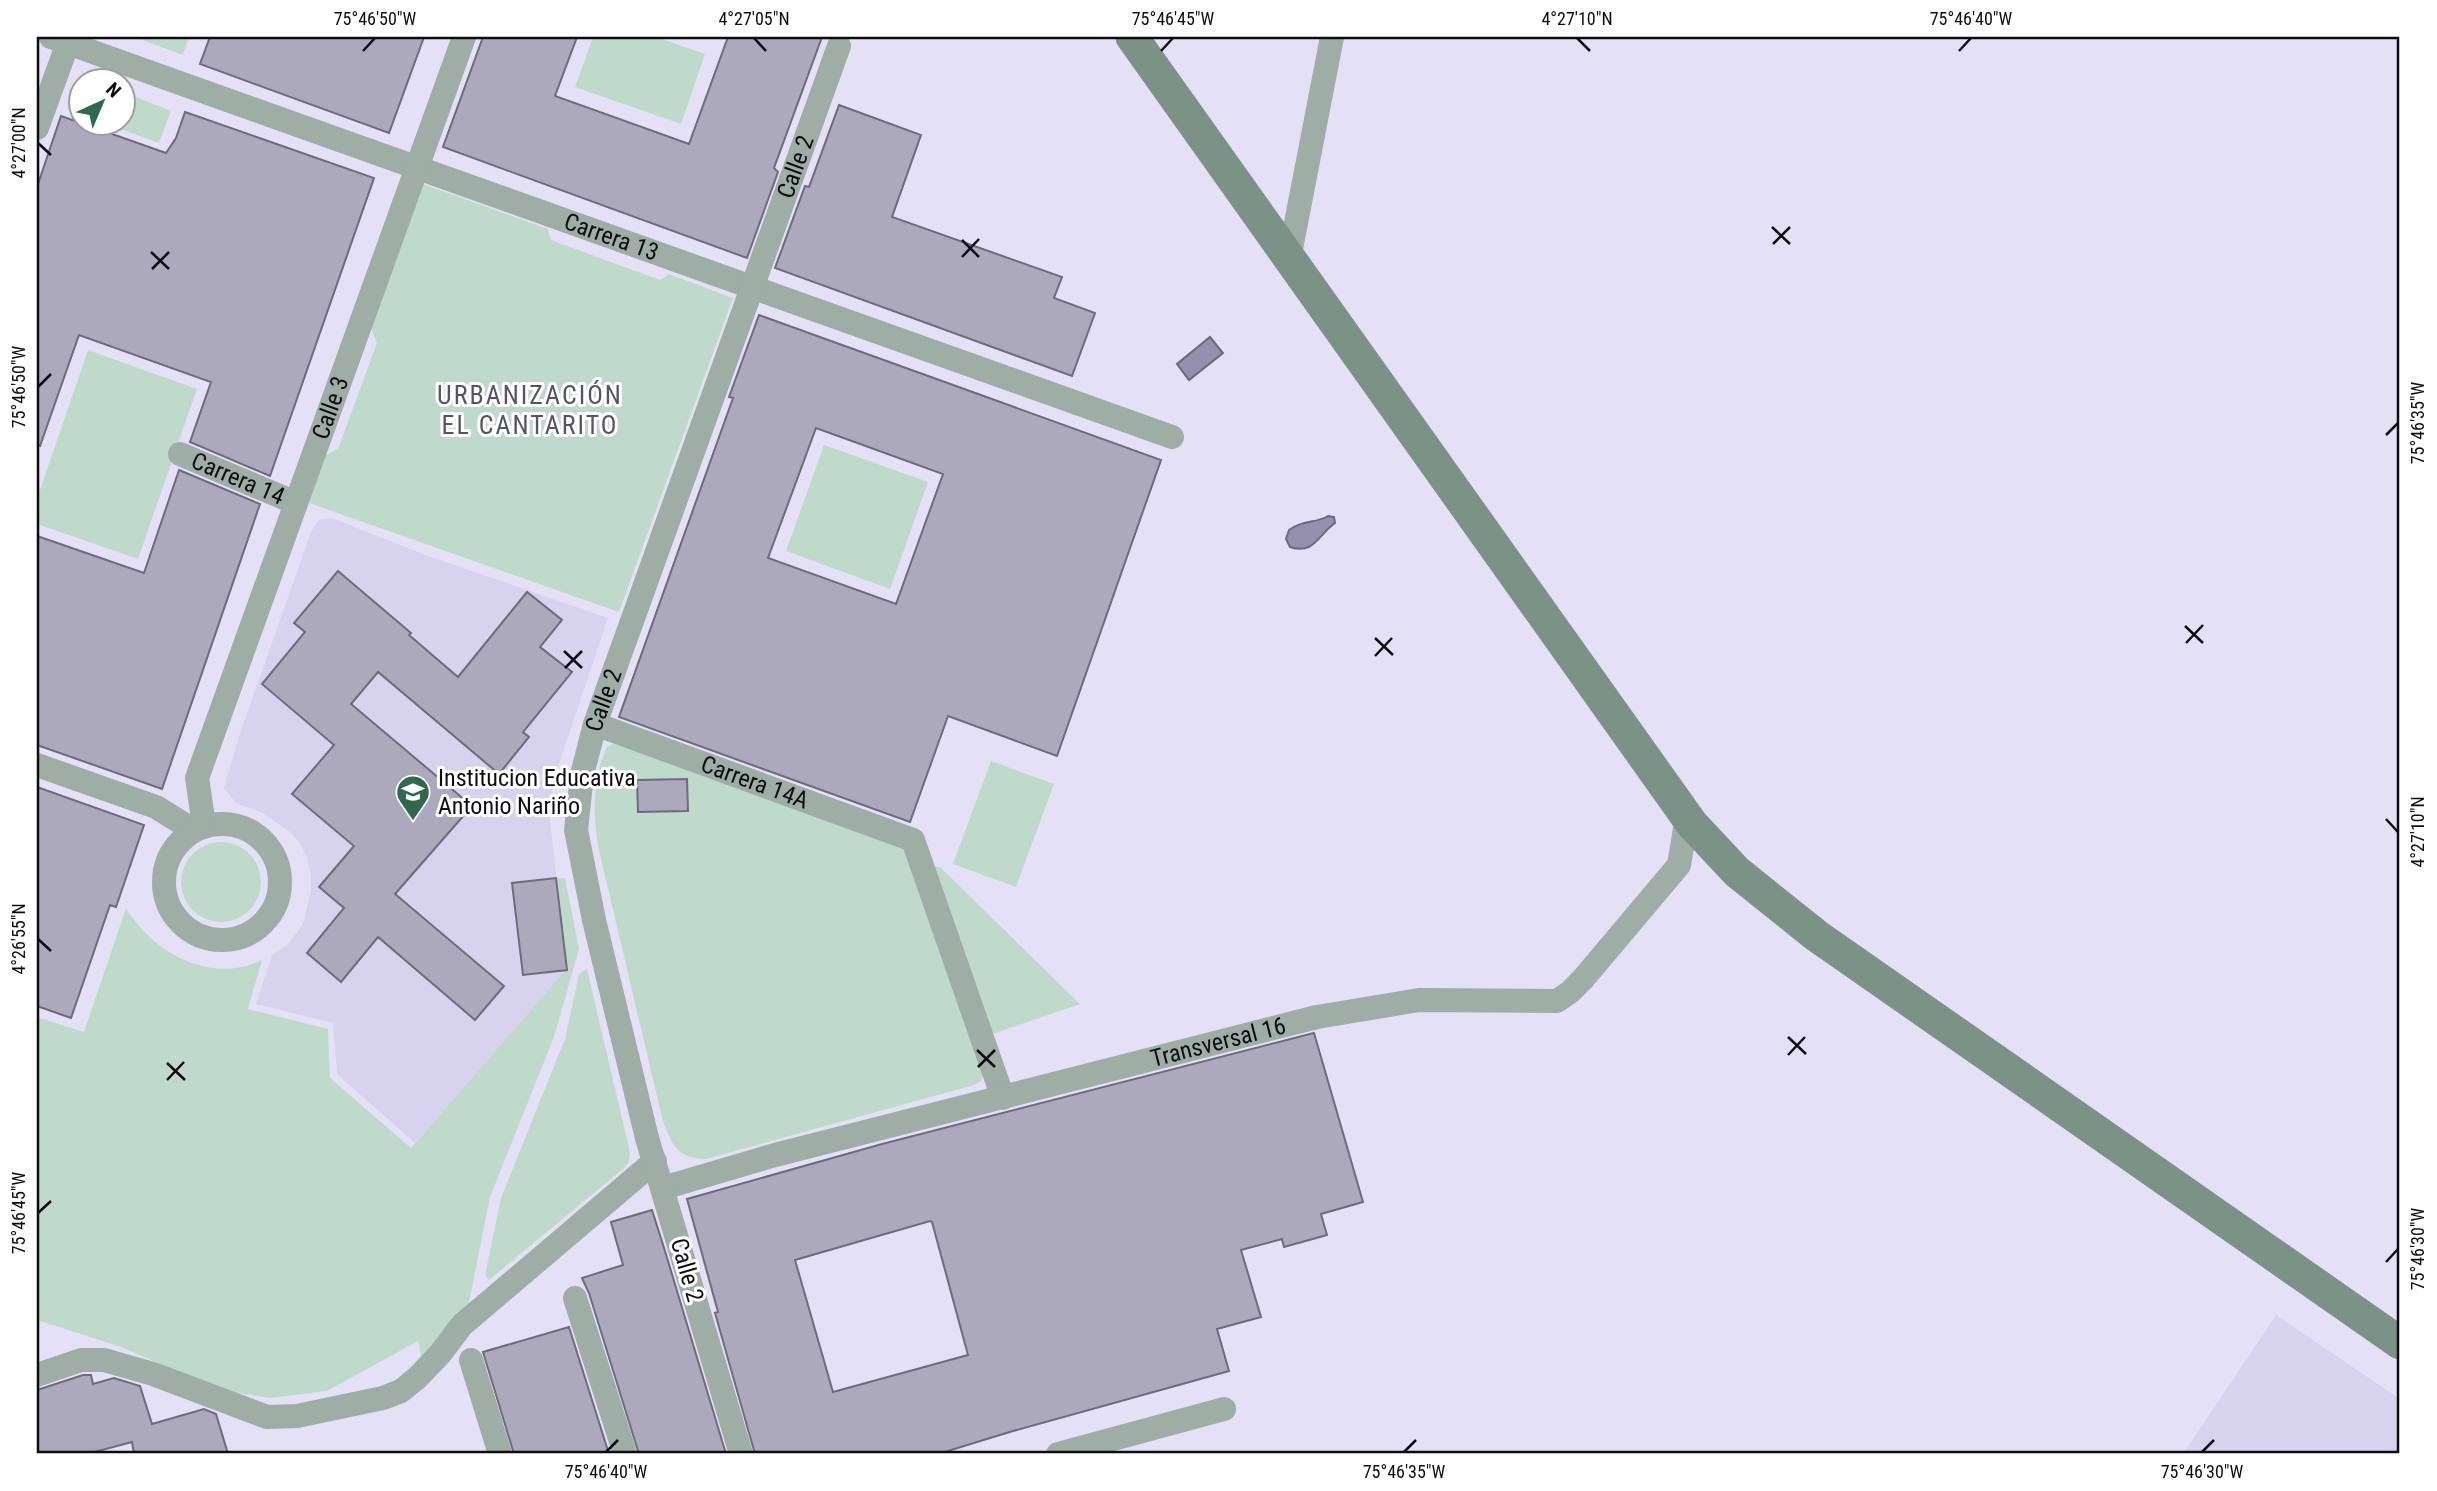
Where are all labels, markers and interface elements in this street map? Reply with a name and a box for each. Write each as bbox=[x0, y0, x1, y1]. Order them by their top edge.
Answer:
text: 75°46'50"W bbox=[334, 8, 417, 29]
text: 4°27'05"N bbox=[718, 8, 790, 29]
text: 75°46'45"W bbox=[1132, 8, 1215, 29]
text: 4°27'10"N bbox=[1541, 8, 1613, 29]
text: 75°46'40"W bbox=[1930, 8, 2013, 29]
north arrow bbox=[66, 66, 136, 136]
text: N bbox=[101, 78, 126, 102]
text: 4°27'00"N bbox=[8, 107, 29, 179]
street label: Calle 2 bbox=[771, 132, 820, 202]
street label: Carrera 13 bbox=[560, 207, 662, 267]
text: 75°46'50"W bbox=[8, 345, 29, 428]
street label: Calle 3 bbox=[306, 373, 355, 443]
district label: URBANIZACIÓN EL CANTARITO bbox=[437, 380, 623, 440]
text: 75°46'35"W bbox=[2407, 381, 2428, 464]
street label: Carrera 14 bbox=[187, 446, 289, 511]
street label: Calle 2 bbox=[580, 665, 628, 734]
street label: Carrera 14A bbox=[697, 750, 812, 815]
place label: Institucion Educativa Antonio Nariño bbox=[438, 764, 636, 820]
school or university icon: Institucion Educativa Antonio Nariño bbox=[394, 773, 432, 822]
text: 4°27'10"N bbox=[2407, 796, 2428, 868]
text: 4°26'55"N bbox=[8, 903, 29, 975]
street label: Transversal 16 bbox=[1148, 1012, 1289, 1073]
text: 75°46'45"W bbox=[8, 1171, 29, 1254]
text: 75°46'30"W bbox=[2407, 1207, 2428, 1290]
street label: Calle 2 bbox=[665, 1235, 709, 1305]
text: 75°46'40"W bbox=[565, 1461, 648, 1482]
text: 75°46'35"W bbox=[1363, 1461, 1446, 1482]
text: 75°46'30"W bbox=[2161, 1461, 2244, 1482]

